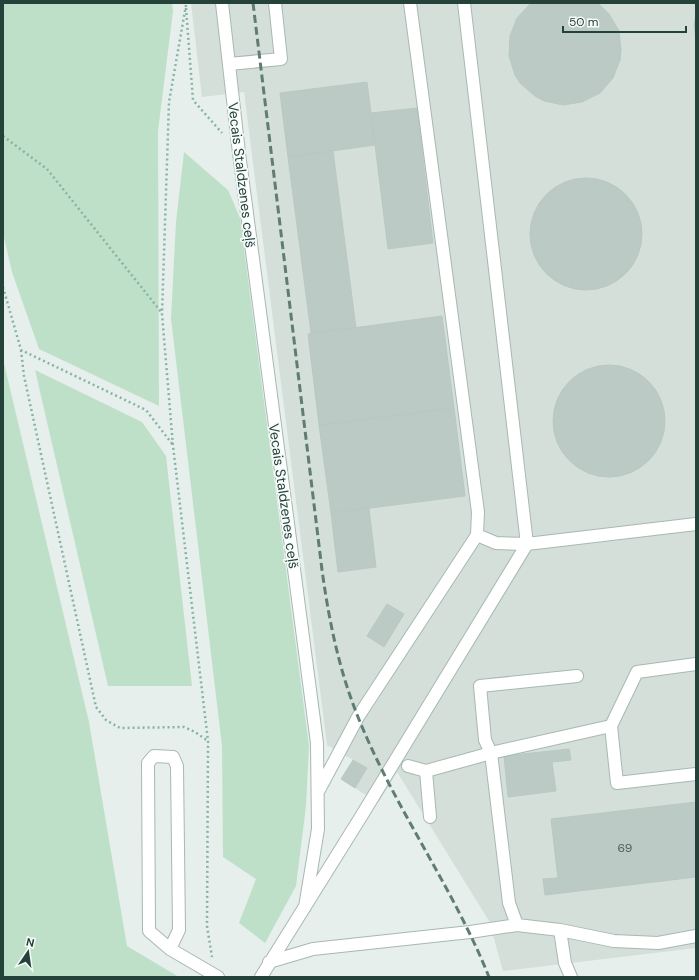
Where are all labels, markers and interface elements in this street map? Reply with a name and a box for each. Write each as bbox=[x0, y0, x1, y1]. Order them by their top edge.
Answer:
scale bar bbox=[563, 8, 686, 34]
text: 50 m bbox=[569, 14, 598, 30]
street label: Vecais Staldzenes ceļš bbox=[224, 101, 260, 249]
street label: Vecais Staldzenes ceļš bbox=[265, 422, 303, 570]
house number: 69 bbox=[618, 840, 632, 856]
north arrow bbox=[8, 932, 48, 972]
text: N bbox=[25, 935, 36, 950]

